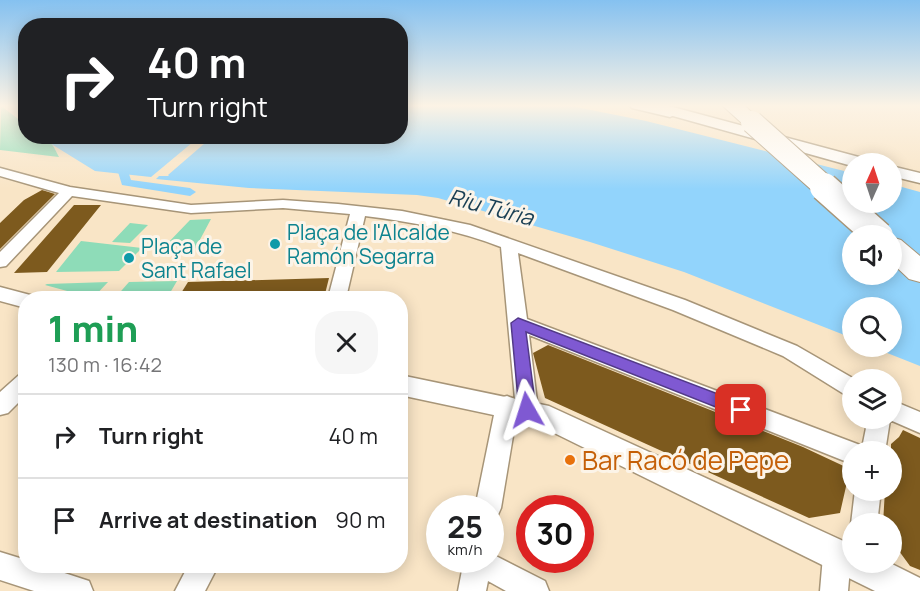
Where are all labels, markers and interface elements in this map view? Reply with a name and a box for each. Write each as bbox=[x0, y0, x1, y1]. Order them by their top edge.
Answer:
text: 40 m bbox=[147, 33, 246, 91]
icon: right bbox=[48, 42, 126, 120]
text: Turn right bbox=[147, 88, 268, 125]
north arrow bbox=[842, 153, 902, 213]
map controls bbox=[842, 153, 902, 573]
water label: Riu Túria bbox=[445, 181, 539, 233]
place label: Plaça de l'Alcalde Ramón Segarra bbox=[287, 218, 450, 270]
button: sound bbox=[842, 225, 902, 285]
place label: Plaça de Sant Rafael bbox=[141, 232, 252, 284]
marker: Plaça de l'Alcalde Ramón Segarra bbox=[268, 237, 282, 251]
marker: Plaça de Sant Rafael bbox=[122, 251, 136, 265]
button: search bbox=[842, 297, 902, 357]
text: 1 min bbox=[48, 304, 138, 353]
button: close bbox=[315, 311, 378, 374]
text: 130 m · 16:42 bbox=[48, 351, 162, 378]
button: layers bbox=[842, 369, 902, 429]
position arrow bbox=[495, 378, 559, 442]
pin bbox=[715, 384, 766, 435]
icon: arrive bbox=[724, 393, 757, 426]
icon: right bbox=[48, 420, 81, 453]
text: Turn right bbox=[99, 421, 204, 451]
text: 40 m bbox=[329, 421, 378, 451]
button: + bbox=[842, 441, 902, 501]
place label: Bar Racó de Pepe bbox=[582, 442, 789, 478]
marker: Bar Racó de Pepe bbox=[563, 453, 577, 467]
speed limit sign: 30 bbox=[516, 495, 594, 573]
icon: arrive bbox=[48, 504, 81, 537]
text: Arrive at destination bbox=[99, 505, 317, 535]
text: 90 m bbox=[335, 505, 386, 535]
text: 25 bbox=[447, 506, 483, 547]
button: − bbox=[842, 513, 902, 573]
text: km/h bbox=[448, 539, 482, 560]

